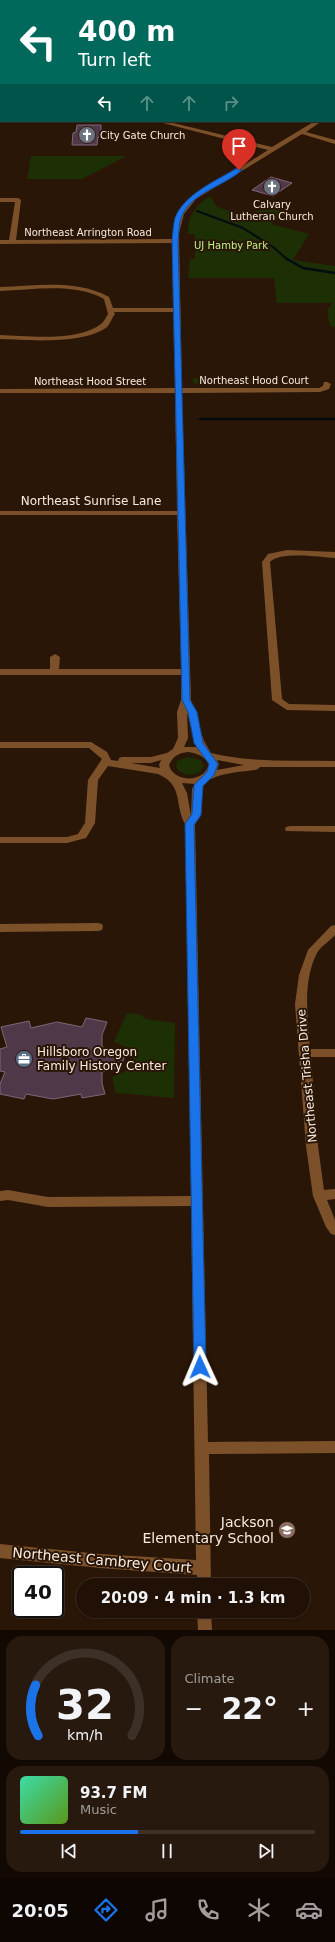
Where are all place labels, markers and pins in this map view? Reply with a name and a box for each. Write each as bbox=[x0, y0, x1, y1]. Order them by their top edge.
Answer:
church icon: City Gate Church bbox=[77, 125, 97, 145]
pin bbox=[222, 129, 256, 170]
place label: City Gate Church bbox=[100, 130, 185, 141]
church icon: Calvary Lutheran Church bbox=[262, 177, 282, 197]
place label: Calvary Lutheran Church bbox=[230, 199, 314, 222]
place label: Hillsboro Oregon Family History Center bbox=[37, 1045, 166, 1073]
office icon: Hillsboro Oregon Family History Center bbox=[14, 1049, 34, 1069]
place label: Jackson Elementary School bbox=[142, 1514, 274, 1546]
school or university icon: Jackson Elementary School bbox=[277, 1520, 297, 1540]

